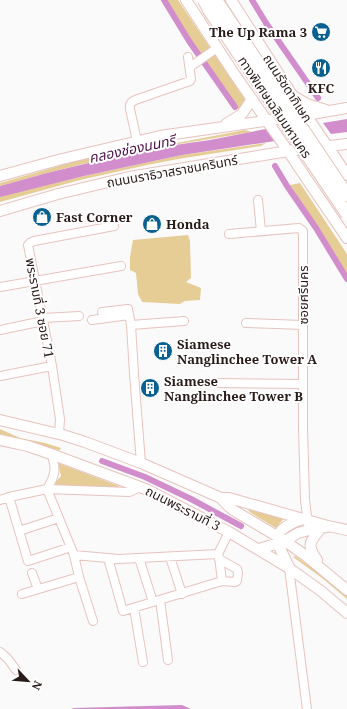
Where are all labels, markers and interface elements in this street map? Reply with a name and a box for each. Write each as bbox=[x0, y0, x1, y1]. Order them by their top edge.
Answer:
supermarket icon: The Up Rama 3 bbox=[310, 21, 332, 43]
place label: The Up Rama 3 bbox=[209, 23, 307, 41]
street label: ถนนรัชดาภิเษก bbox=[259, 50, 317, 126]
street label: ทางพิเศษเฉลิมมหานคร bbox=[234, 52, 316, 162]
restaurant icon: KFC bbox=[310, 57, 332, 79]
place label: KFC bbox=[308, 79, 334, 97]
water label: คลองช่องนนทรี bbox=[87, 130, 179, 167]
street label: ถนนนราธิวาสราชนครินทร์ bbox=[105, 150, 240, 191]
shop icon: Fast Corner bbox=[31, 206, 53, 228]
place label: Fast Corner bbox=[56, 208, 133, 226]
shop icon: Honda bbox=[141, 213, 163, 235]
place label: Honda bbox=[166, 215, 210, 233]
street label: พระรามที่ 3 ซอย 71 bbox=[21, 256, 59, 360]
street label: ซอยศรีนคร bbox=[294, 265, 312, 325]
place label: Siamese Nanglinchee Tower A bbox=[177, 335, 317, 368]
building icon: Siamese Nanglinchee Tower A bbox=[152, 340, 174, 362]
place label: Siamese Nanglinchee Tower B bbox=[164, 372, 303, 405]
building icon: Siamese Nanglinchee Tower B bbox=[139, 377, 161, 399]
street label: ถนนพระรามที่ 3 bbox=[143, 481, 223, 535]
north arrow bbox=[8, 661, 48, 701]
text: N bbox=[29, 678, 46, 693]

